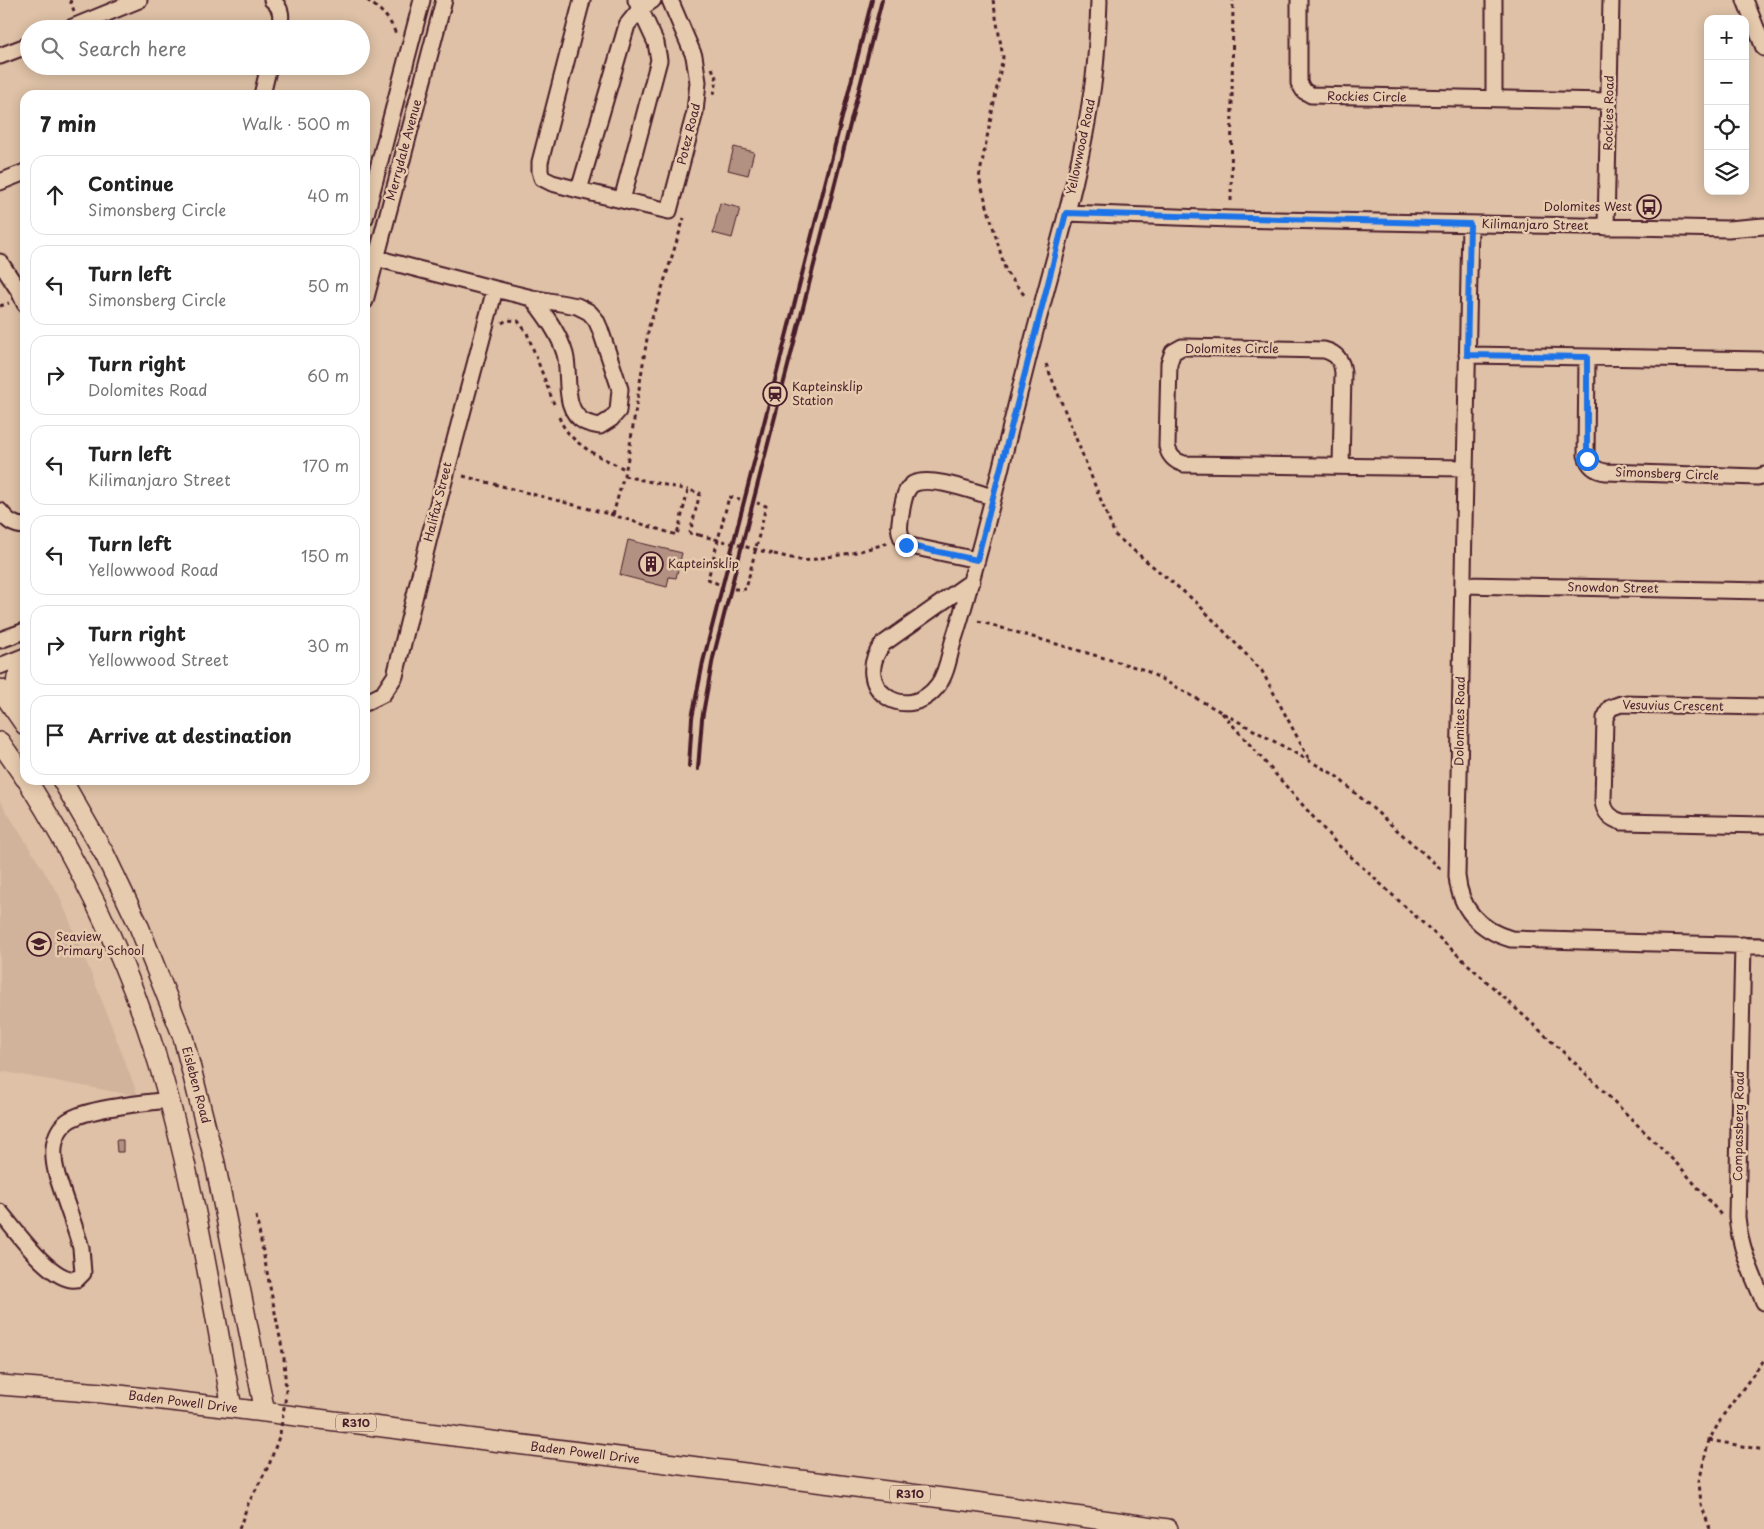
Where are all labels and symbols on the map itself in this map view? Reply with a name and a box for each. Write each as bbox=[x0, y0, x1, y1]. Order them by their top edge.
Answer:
street label: Rockies Road bbox=[1598, 75, 1618, 151]
street label: Rockies Circle bbox=[1327, 86, 1407, 106]
street label: Merrydale Avenue bbox=[381, 97, 425, 202]
street label: Yellowwood Road bbox=[1061, 97, 1099, 197]
street label: Potez Road bbox=[672, 101, 704, 166]
bus stop icon: Dolomites West bbox=[1636, 194, 1662, 220]
place label: Dolomites West bbox=[1544, 197, 1632, 215]
street label: Kilimanjaro Street bbox=[1481, 214, 1589, 234]
street label: Dolomites Circle bbox=[1185, 339, 1279, 357]
place label: Kapteinsklip Station bbox=[792, 377, 863, 409]
station icon: Kapteinsklip Station bbox=[762, 381, 788, 407]
route start bbox=[1576, 448, 1599, 471]
street label: Halifax Street bbox=[418, 460, 456, 544]
street label: Simonsberg Circle bbox=[1615, 462, 1719, 484]
route end bbox=[895, 534, 918, 557]
building icon: Kapteinsklip bbox=[638, 551, 664, 577]
place label: Kapteinsklip bbox=[668, 554, 739, 572]
street label: Snowdon Street bbox=[1567, 577, 1659, 597]
street label: Dolomites Road bbox=[1449, 676, 1469, 766]
street label: Vesuvius Crescent bbox=[1622, 695, 1724, 715]
place label: Seaview Primary School bbox=[56, 927, 144, 959]
school or university icon: Seaview Primary School bbox=[26, 931, 52, 957]
street label: Eisleben Road bbox=[178, 1044, 216, 1125]
street label: Compassberg Road bbox=[1728, 1071, 1748, 1181]
street label: Baden Powell Drive bbox=[127, 1385, 239, 1417]
road number: R310 bbox=[336, 1415, 376, 1432]
street label: Baden Powell Drive bbox=[529, 1436, 641, 1468]
road number: R310 bbox=[890, 1486, 930, 1502]

